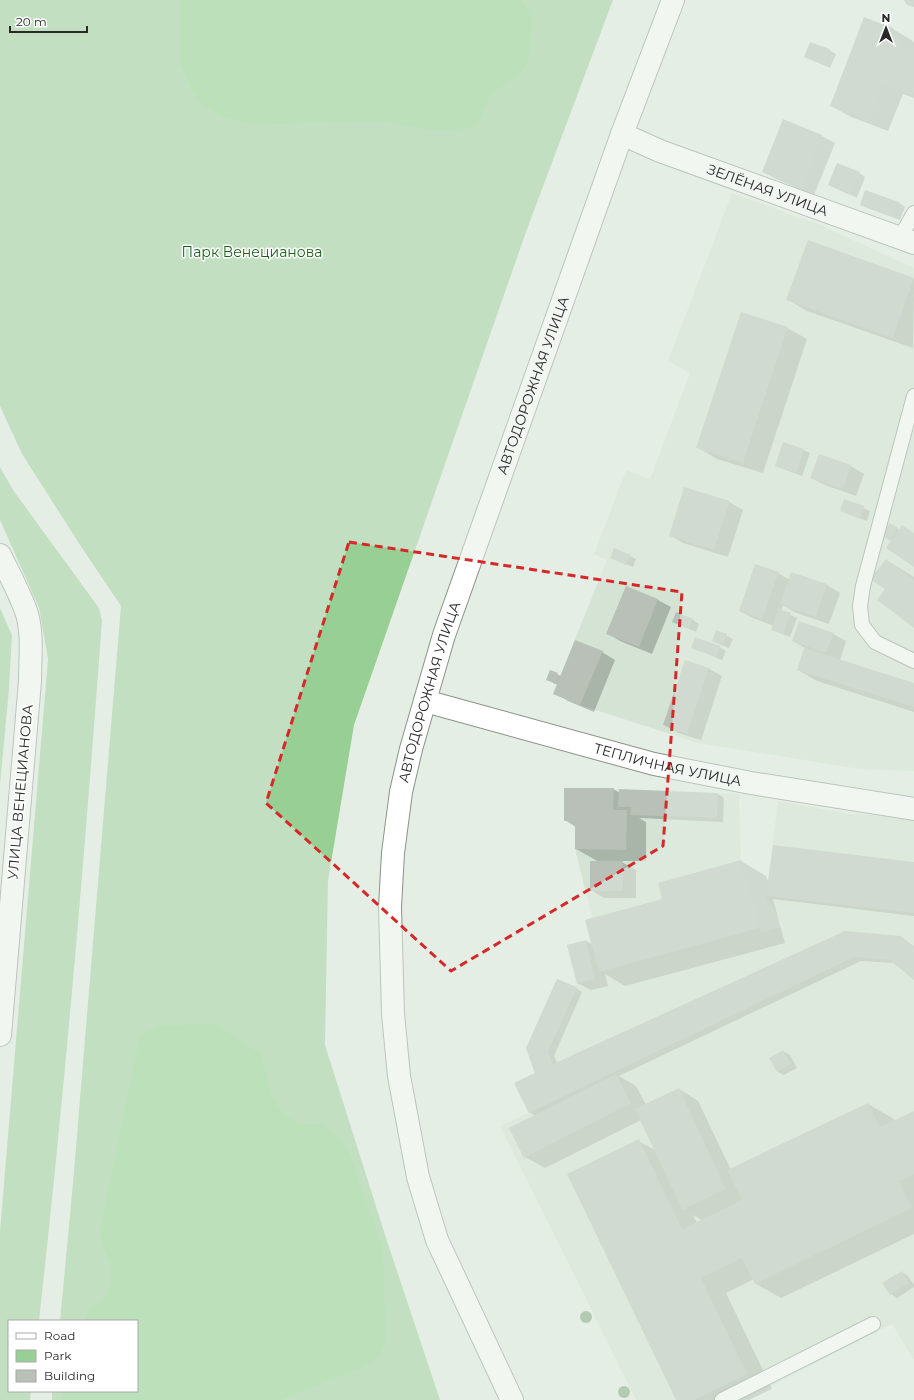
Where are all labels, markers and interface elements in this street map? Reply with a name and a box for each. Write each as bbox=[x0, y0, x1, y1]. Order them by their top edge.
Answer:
scale bar bbox=[10, 8, 87, 34]
north arrow bbox=[866, 8, 906, 48]
text: N bbox=[882, 11, 890, 25]
text: 20 m bbox=[16, 14, 47, 29]
street label: ЗЕЛЁНАЯ УЛИЦА bbox=[705, 160, 831, 220]
park label: Парк Венецианова bbox=[182, 243, 322, 261]
street label: АВТОДОРОЖНАЯ УЛИЦА bbox=[493, 293, 573, 477]
street label: АВТОДОРОЖНАЯ УЛИЦА bbox=[394, 599, 464, 785]
street label: УЛИЦА ВЕНЕЦИАНОВА bbox=[3, 703, 37, 880]
street label: ТЕПЛИЧНАЯ УЛИЦА bbox=[592, 739, 743, 790]
legend bbox=[8, 1320, 138, 1392]
text: Road bbox=[44, 1328, 75, 1343]
text: Park bbox=[44, 1348, 72, 1363]
text: Building bbox=[44, 1368, 95, 1383]

